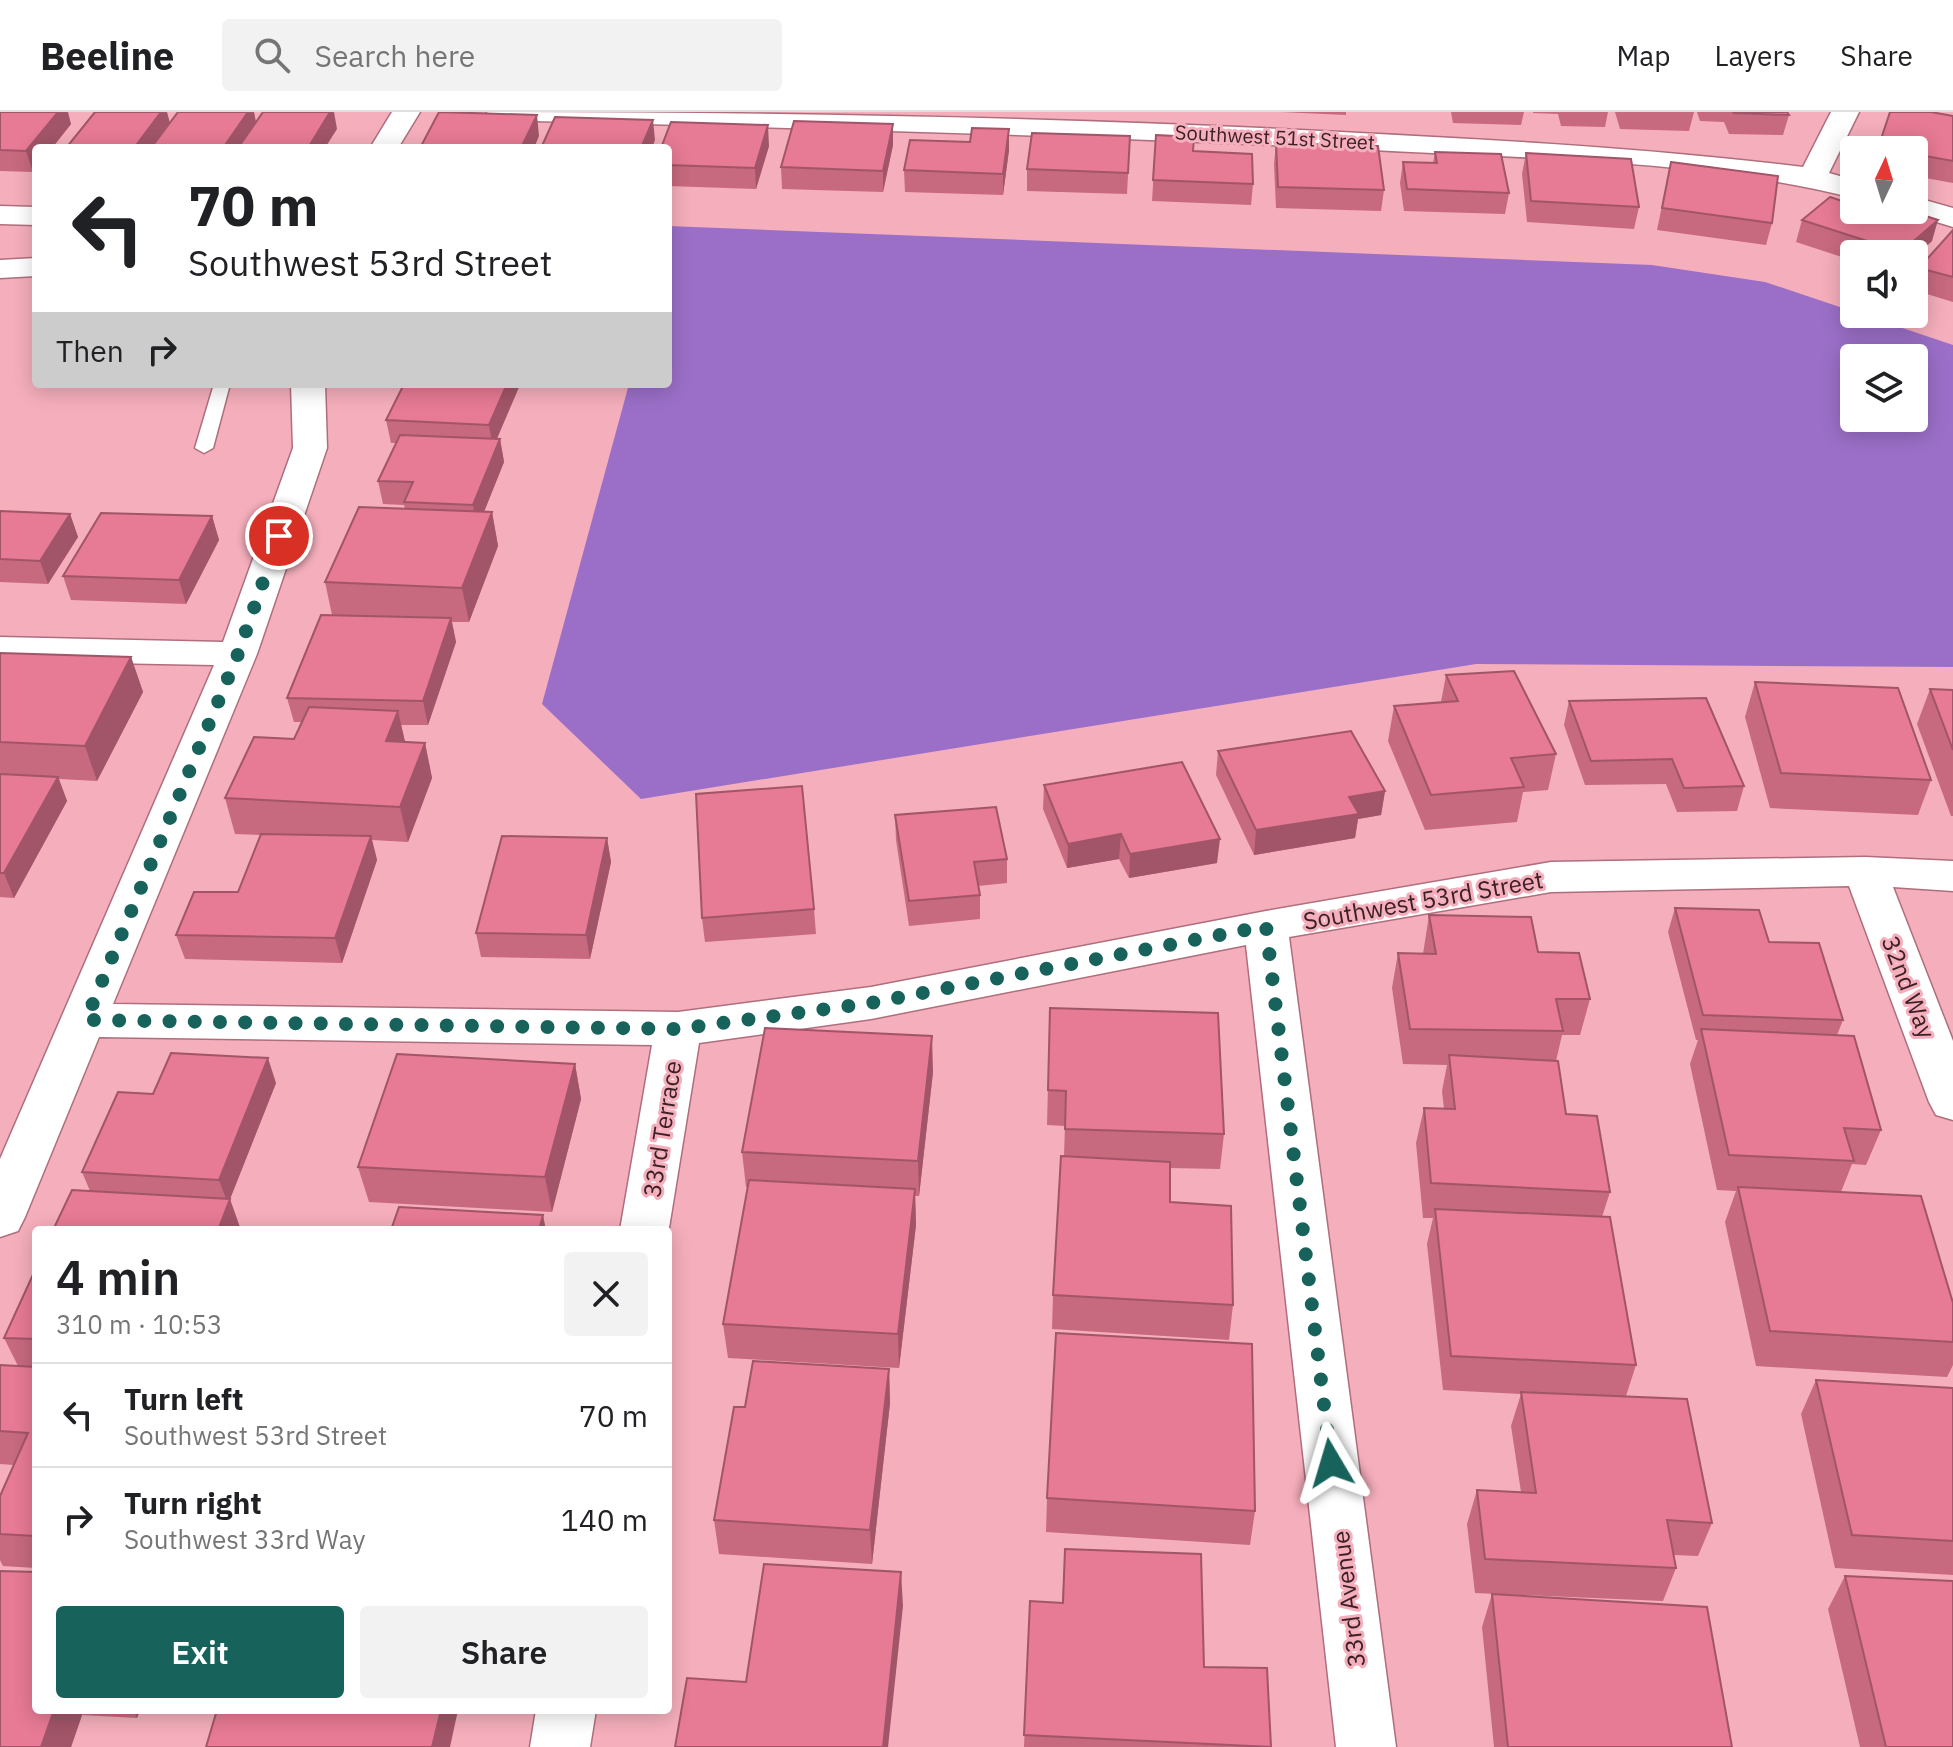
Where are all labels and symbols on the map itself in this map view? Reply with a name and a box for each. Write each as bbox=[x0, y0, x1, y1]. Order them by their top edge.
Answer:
street label: Southwest 51st Street bbox=[1174, 118, 1376, 156]
north arrow bbox=[1840, 136, 1928, 224]
pin bbox=[245, 502, 313, 570]
street label: Southwest 53rd Street bbox=[1301, 863, 1545, 937]
street label: 32nd Way bbox=[1875, 931, 1943, 1043]
street label: 33rd Terrace bbox=[635, 1058, 689, 1200]
position arrow bbox=[1289, 1421, 1373, 1505]
street label: 33rd Avenue bbox=[1324, 1529, 1372, 1669]

